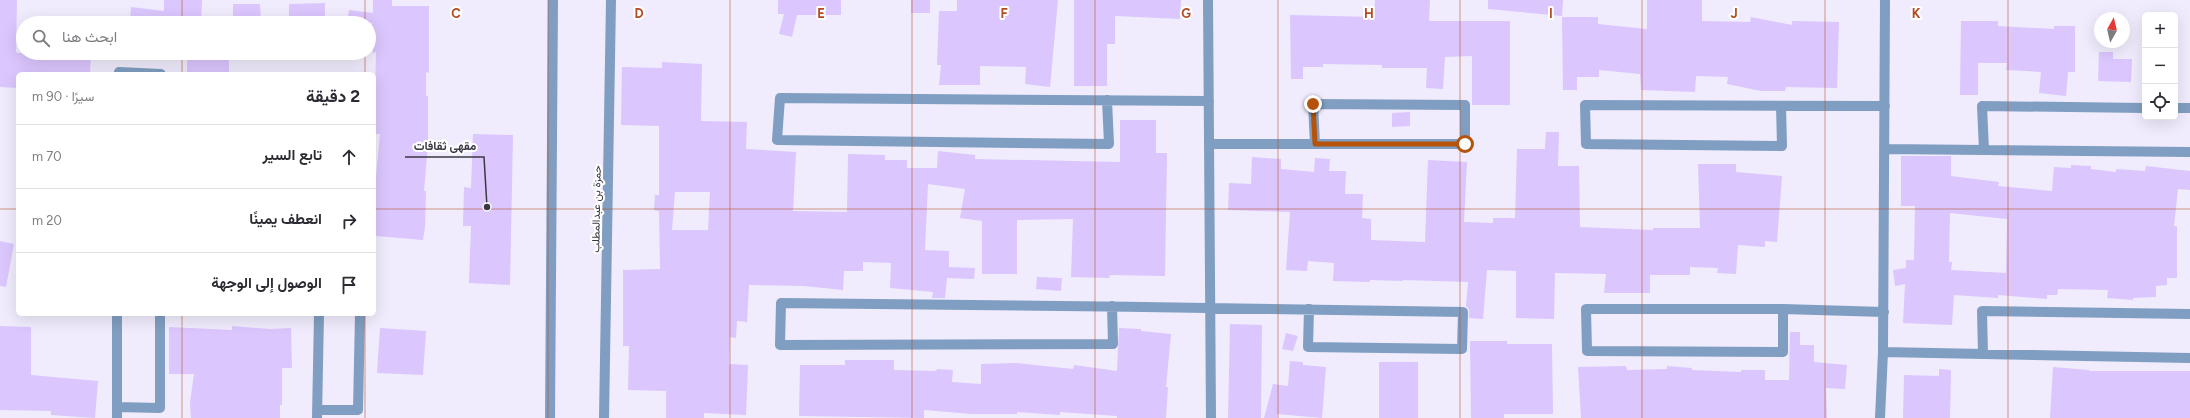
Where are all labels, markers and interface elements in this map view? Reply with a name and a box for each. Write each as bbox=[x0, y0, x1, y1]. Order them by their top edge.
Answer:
text: C bbox=[451, 6, 461, 21]
text: D bbox=[634, 6, 644, 21]
text: E bbox=[817, 6, 825, 21]
text: F bbox=[1000, 6, 1008, 21]
text: G bbox=[1181, 6, 1191, 21]
text: H bbox=[1364, 6, 1374, 21]
text: I bbox=[1549, 6, 1553, 21]
text: J bbox=[1730, 6, 1738, 21]
text: K bbox=[1912, 6, 1921, 21]
north arrow bbox=[2094, 12, 2130, 48]
map controls bbox=[2142, 12, 2178, 120]
button: + bbox=[2142, 12, 2178, 48]
search box bbox=[16, 16, 376, 60]
icon: search bbox=[30, 27, 52, 49]
text: ابحث هنا bbox=[62, 28, 117, 46]
button: − bbox=[2142, 48, 2178, 84]
button: locate bbox=[2142, 84, 2178, 120]
text: 2 دقيقة bbox=[306, 86, 360, 106]
text: سيرًا · 90 m bbox=[32, 89, 94, 104]
route end bbox=[1304, 95, 1322, 113]
callout: مقهى ثقافات bbox=[405, 133, 484, 157]
route start bbox=[1456, 135, 1474, 153]
text: مقهى ثقافات bbox=[414, 139, 477, 154]
text: تابع السير bbox=[262, 146, 322, 164]
icon: ahead bbox=[338, 146, 360, 168]
text: 70 m bbox=[32, 149, 62, 164]
street label: حمزة بن عبدالمطلب bbox=[589, 165, 604, 253]
text: انعطف يمينًا bbox=[249, 210, 322, 228]
icon: right bbox=[338, 210, 360, 232]
text: 20 m bbox=[32, 213, 62, 228]
text: الوصول إلى الوجهة bbox=[211, 274, 322, 292]
icon: arrive bbox=[338, 274, 360, 296]

